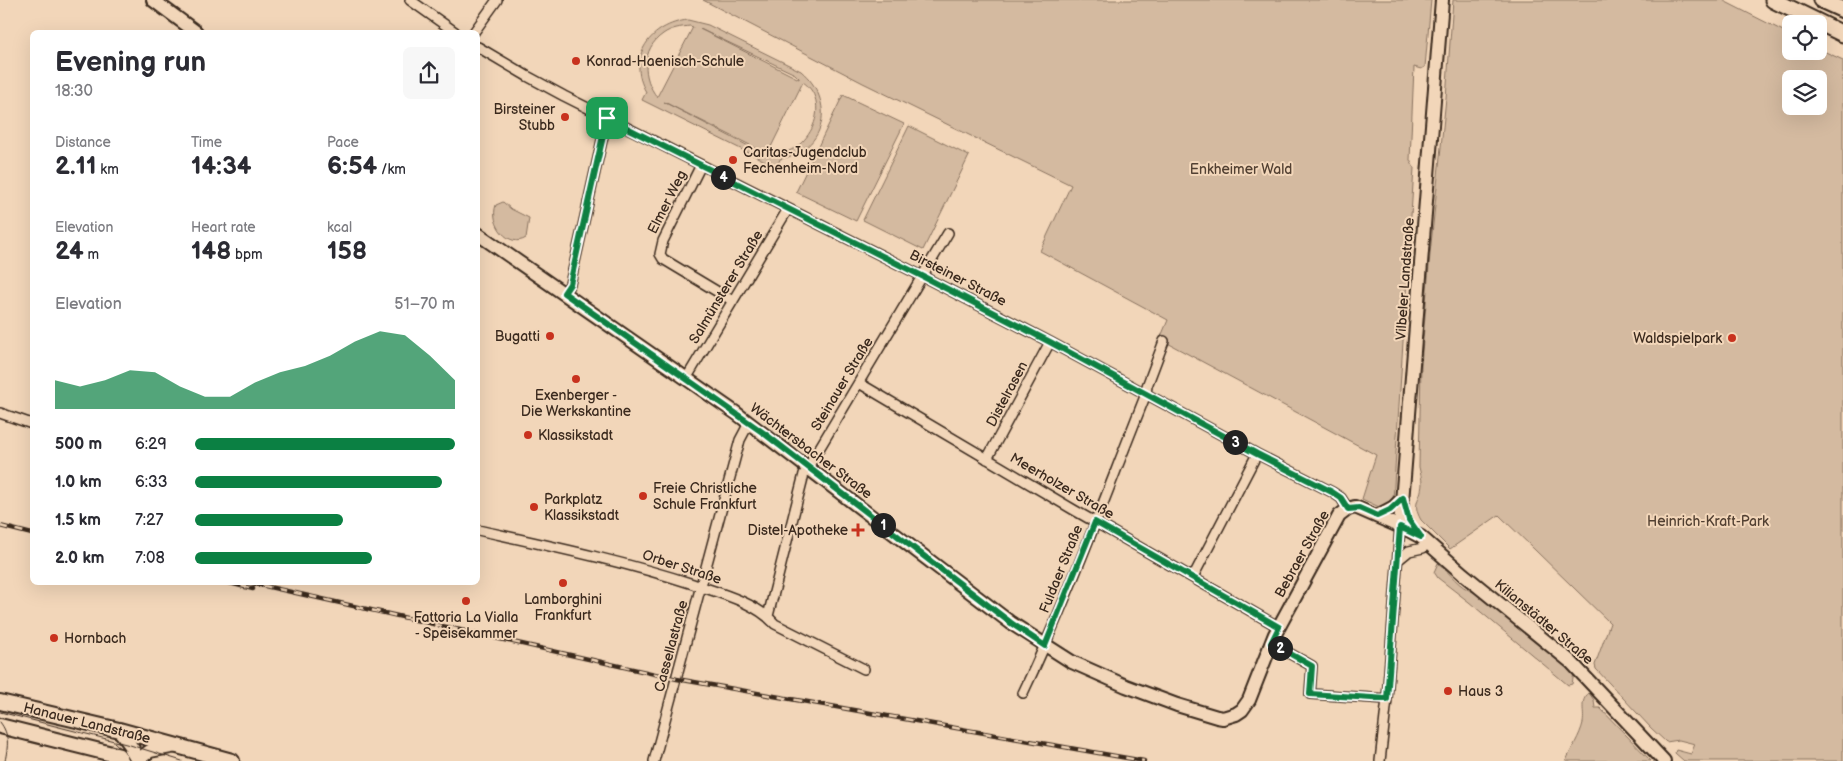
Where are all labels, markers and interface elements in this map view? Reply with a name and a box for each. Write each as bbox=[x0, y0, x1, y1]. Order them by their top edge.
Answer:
map controls bbox=[1782, 15, 1827, 115]
button: locate bbox=[1782, 15, 1827, 60]
text: Evening run bbox=[55, 46, 206, 79]
button: share bbox=[403, 47, 455, 99]
place label: Konrad-Haenisch-Schule bbox=[586, 53, 744, 70]
marker: Konrad-Haenisch-Schule bbox=[570, 55, 582, 67]
button: layers bbox=[1782, 70, 1827, 115]
text: 18:30 bbox=[55, 82, 93, 101]
pin bbox=[586, 97, 628, 139]
place label: Birsteiner Stubb bbox=[493, 101, 556, 134]
icon: arrive bbox=[593, 104, 621, 132]
marker: Birsteiner Stubb bbox=[559, 111, 571, 123]
text: Distance bbox=[55, 134, 111, 151]
text: Time bbox=[191, 134, 222, 151]
text: Pace bbox=[327, 134, 359, 151]
place label: Caritas-Jugendclub Fechenheim-Nord bbox=[743, 144, 867, 177]
text: 2.11 bbox=[55, 151, 97, 182]
text: 14:34 bbox=[191, 151, 252, 182]
text: 6:54 bbox=[327, 151, 377, 182]
marker: Caritas-Jugendclub Fechenheim-Nord bbox=[727, 154, 739, 166]
text: km bbox=[97, 161, 119, 178]
text: /km bbox=[377, 161, 406, 178]
park label: Enkheimer Wald bbox=[1190, 161, 1292, 178]
pin: 4 bbox=[710, 164, 736, 190]
street label: Elmer Weg bbox=[644, 167, 690, 237]
text: 4 bbox=[719, 169, 728, 186]
street label: Vilbeler Landstraße bbox=[1392, 217, 1418, 341]
text: Elevation bbox=[55, 219, 113, 236]
text: Heart rate bbox=[191, 219, 256, 236]
text: kcal bbox=[327, 219, 352, 236]
street label: Salmünsterer Straße bbox=[685, 227, 767, 347]
text: 24 bbox=[55, 236, 84, 267]
text: 148 bbox=[191, 236, 231, 267]
text: 158 bbox=[327, 236, 367, 267]
text: m bbox=[84, 246, 99, 263]
text: bpm bbox=[231, 246, 263, 263]
street label: Birsteiner Straße bbox=[907, 246, 1009, 310]
text: Elevation bbox=[55, 295, 122, 314]
text: 51–70 m bbox=[394, 295, 455, 314]
place label: Bugatti bbox=[495, 328, 540, 345]
marker: Bugatti bbox=[544, 330, 556, 342]
place label: Waldspielpark bbox=[1633, 330, 1722, 347]
marker: Waldspielpark bbox=[1726, 332, 1738, 344]
street label: Steinauer Straße bbox=[807, 334, 877, 434]
street label: Distelrasen bbox=[983, 358, 1031, 430]
marker: Exenberger - Die Werkskantine bbox=[570, 373, 582, 385]
place label: Exenberger - Die Werkskantine bbox=[521, 387, 631, 420]
street label: Wächtersbacher Straße bbox=[747, 399, 875, 503]
place label: Klassikstadt bbox=[538, 427, 614, 444]
marker: Klassikstadt bbox=[522, 429, 534, 441]
pin: 3 bbox=[1222, 430, 1248, 454]
text: 3 bbox=[1231, 434, 1240, 451]
text: 500 m bbox=[55, 435, 102, 454]
text: 6:29 bbox=[135, 435, 167, 454]
street label: Meerholzer Straße bbox=[1007, 449, 1117, 523]
text: 1.0 km bbox=[55, 473, 102, 492]
text: 6:33 bbox=[135, 473, 168, 492]
place label: Freie Christliche Schule Frankfurt bbox=[653, 480, 757, 513]
marker: Freie Christliche Schule Frankfurt bbox=[637, 490, 649, 502]
place label: Parkplatz Klassikstadt bbox=[544, 491, 620, 524]
marker: Parkplatz Klassikstadt bbox=[528, 501, 540, 513]
street label: Bebraer Straße bbox=[1271, 507, 1333, 601]
text: 1.5 km bbox=[55, 511, 101, 530]
text: 7:27 bbox=[135, 511, 163, 530]
pin: 1 bbox=[870, 512, 896, 538]
park label: Heinrich-Kraft-Park bbox=[1647, 513, 1769, 530]
text: 1 bbox=[881, 517, 886, 534]
place label: Distel-Apotheke bbox=[748, 522, 848, 539]
street label: Fuldaer Straße bbox=[1036, 523, 1086, 615]
marker: Distel-Apotheke bbox=[852, 524, 864, 536]
street label: Orber Straße bbox=[640, 546, 724, 588]
text: 2.0 km bbox=[55, 549, 104, 568]
text: 7:08 bbox=[135, 549, 165, 568]
street label: Kilianstädter Straße bbox=[1491, 576, 1597, 668]
marker: Lamborghini Frankfurt bbox=[557, 577, 569, 589]
place label: Lamborghini Frankfurt bbox=[524, 591, 602, 624]
marker: Fattoria La Vialla - Speisekammer bbox=[460, 595, 472, 607]
street label: Cassellastraße bbox=[651, 598, 691, 694]
place label: Fattoria La Vialla - Speisekammer bbox=[414, 609, 518, 642]
place label: Hornbach bbox=[64, 630, 127, 647]
marker: Hornbach bbox=[48, 632, 60, 644]
pin: 2 bbox=[1268, 636, 1292, 660]
text: 2 bbox=[1276, 640, 1285, 657]
place label: Haus 3 bbox=[1458, 683, 1503, 700]
marker: Haus 3 bbox=[1442, 685, 1454, 697]
street label: Hanauer Landstraße bbox=[22, 699, 152, 747]

